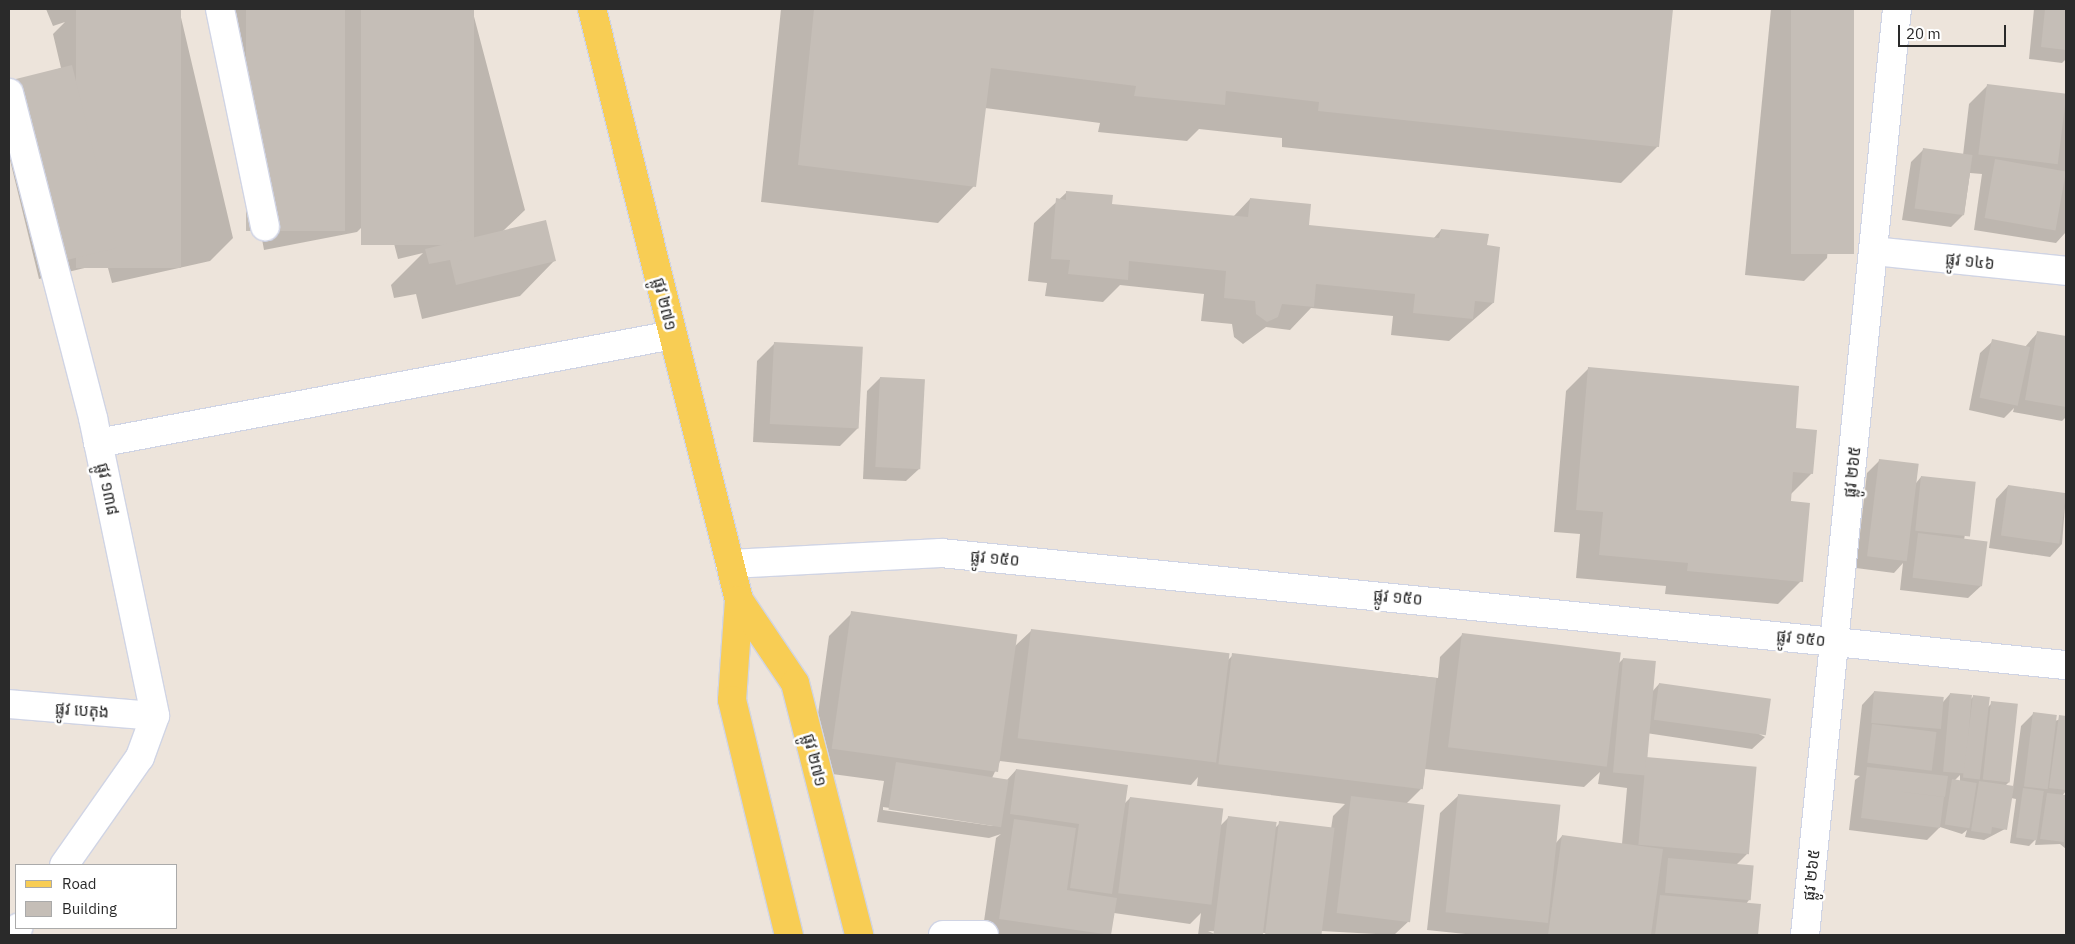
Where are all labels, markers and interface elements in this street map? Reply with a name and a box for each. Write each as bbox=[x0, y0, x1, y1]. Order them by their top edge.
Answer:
scale bar bbox=[1900, 15, 2008, 47]
text: 20 m bbox=[1906, 24, 1941, 43]
street label: ផ្លូវ ១៤៦ bbox=[1944, 249, 1996, 273]
street label: ផ្លូវ ២៧១ bbox=[649, 276, 681, 332]
street label: ផ្លូវ ២៦៥ bbox=[1840, 445, 1864, 499]
street label: ផ្លូវ ១៣៨ bbox=[93, 461, 123, 517]
street label: ផ្លូវ ១៥០ bbox=[969, 546, 1021, 570]
street label: ផ្លូវ ១៥០ bbox=[1372, 585, 1424, 609]
street label: ផ្លូវ ១៥០ bbox=[1775, 626, 1827, 650]
street label: ផ្លូវ បេតុង bbox=[54, 699, 110, 721]
street label: ផ្លូវ ២៧១ bbox=[799, 732, 831, 788]
street label: ផ្លូវ ២៦៥ bbox=[1799, 848, 1823, 902]
legend bbox=[15, 864, 178, 929]
text: Road bbox=[62, 874, 97, 893]
text: Building bbox=[62, 899, 117, 918]

